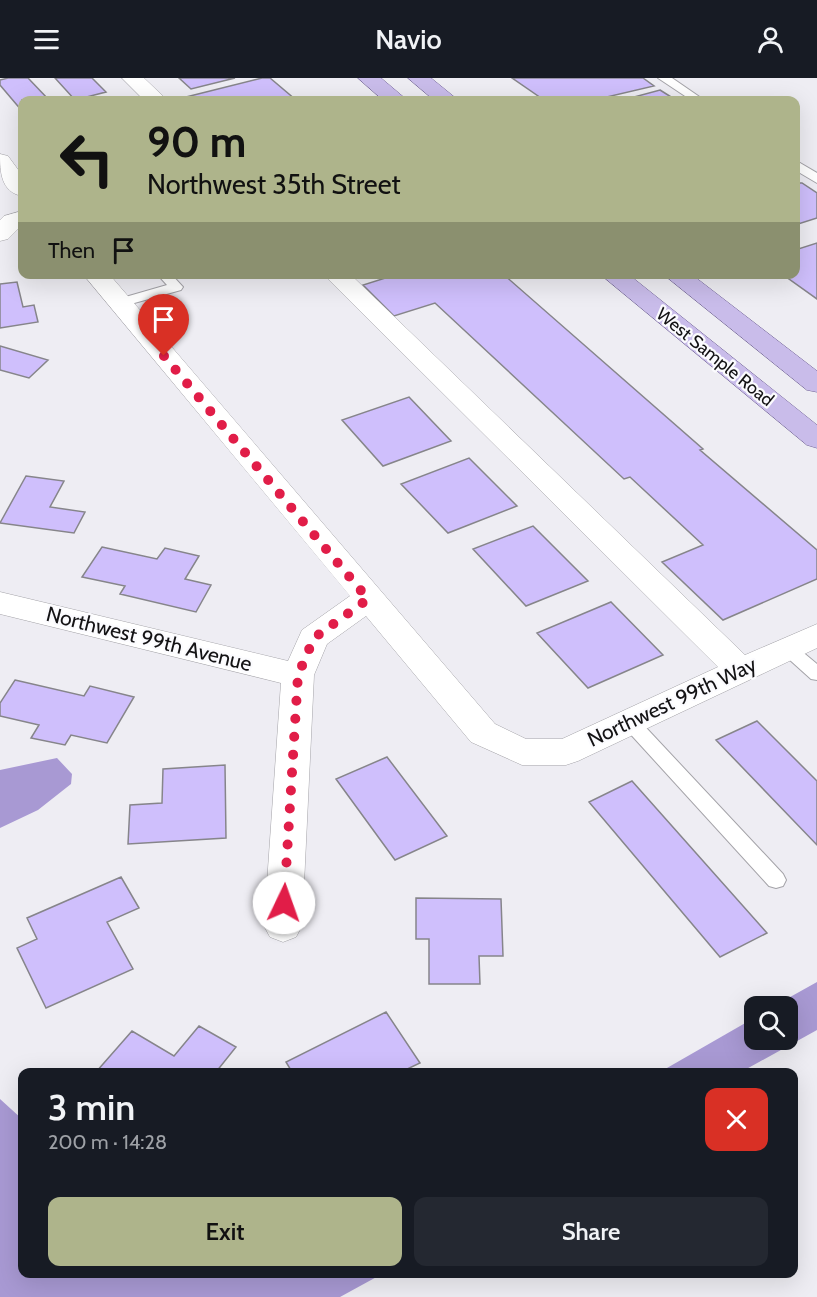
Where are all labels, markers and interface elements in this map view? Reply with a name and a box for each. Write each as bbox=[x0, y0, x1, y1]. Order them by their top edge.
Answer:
icon: menu bbox=[30, 23, 63, 56]
text: Navio bbox=[375, 23, 442, 56]
icon: person bbox=[754, 23, 787, 56]
text: 90 m bbox=[147, 116, 246, 168]
icon: left bbox=[48, 120, 126, 198]
text: Northwest 35th Street bbox=[147, 168, 401, 201]
icon: arrive bbox=[107, 234, 140, 267]
text: Then bbox=[48, 237, 95, 264]
pin bbox=[138, 294, 189, 356]
icon: arrive bbox=[147, 303, 180, 336]
street label: West Sample Road bbox=[652, 303, 778, 411]
street label: Northwest 99th Avenue bbox=[44, 601, 255, 676]
street label: Northwest 99th Way bbox=[583, 651, 761, 752]
position arrow bbox=[252, 871, 316, 935]
map controls bbox=[744, 996, 798, 1050]
button: search bbox=[744, 996, 798, 1050]
text: 3 min bbox=[48, 1085, 135, 1129]
button: close bbox=[705, 1088, 768, 1151]
text: 200 m · 14:28 bbox=[48, 1130, 167, 1154]
button: Exit bbox=[48, 1197, 402, 1266]
button: Share bbox=[414, 1197, 768, 1266]

